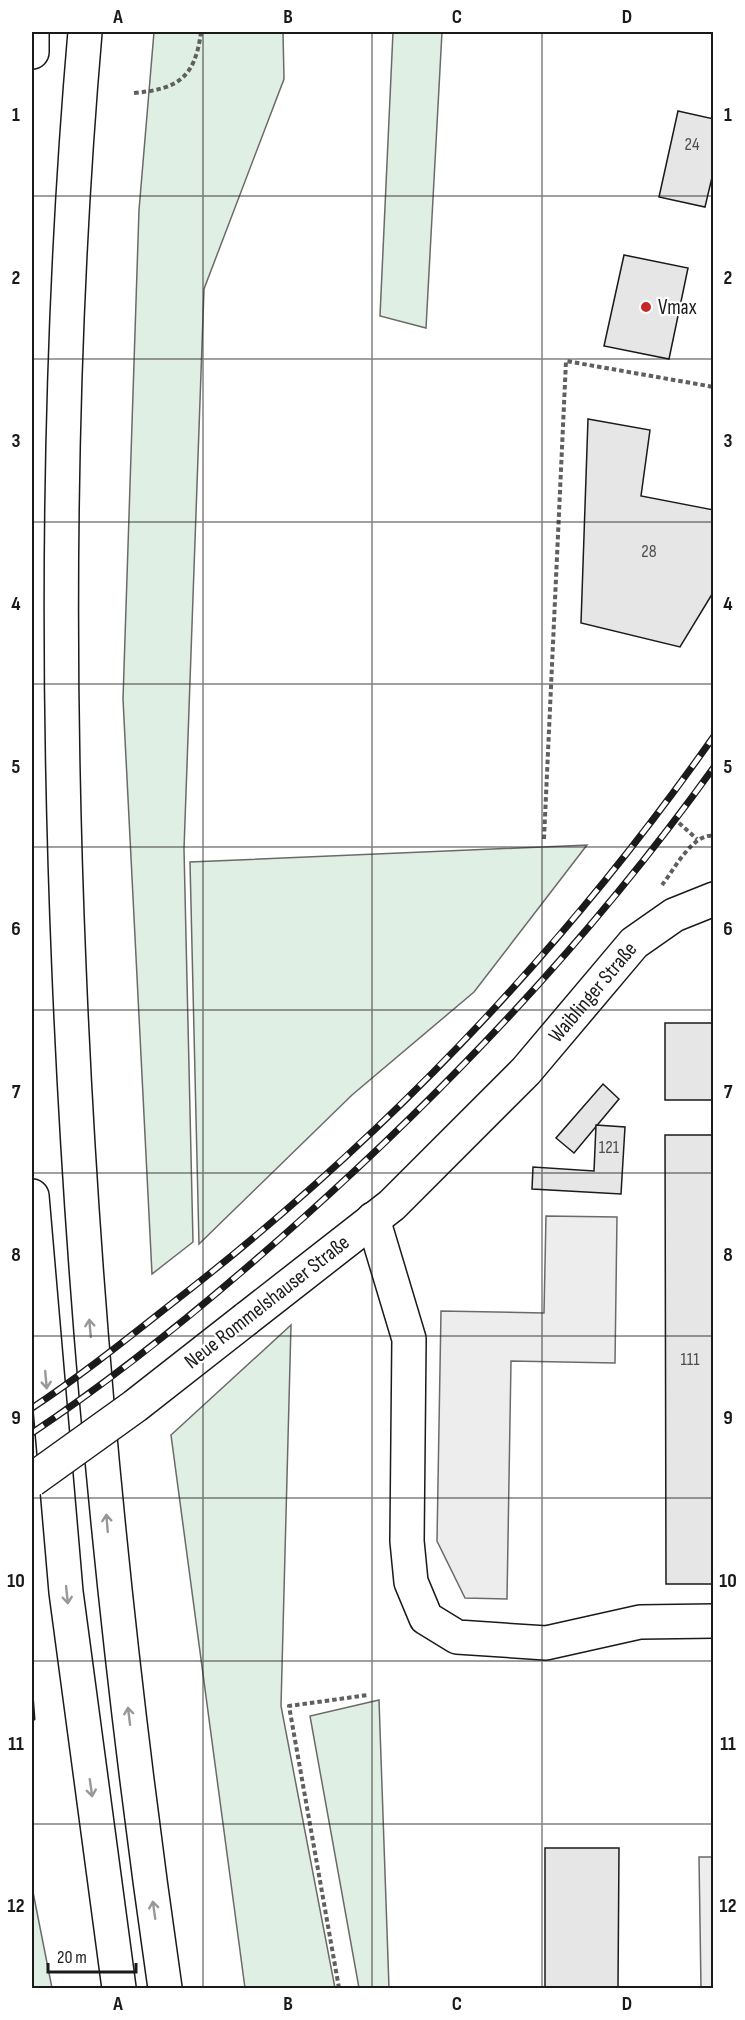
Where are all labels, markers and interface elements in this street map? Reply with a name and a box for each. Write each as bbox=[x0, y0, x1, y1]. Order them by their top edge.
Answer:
text: A bbox=[112, 5, 123, 29]
text: B bbox=[283, 5, 293, 29]
text: C bbox=[452, 5, 462, 29]
text: D bbox=[622, 5, 632, 29]
text: 1 bbox=[12, 103, 20, 127]
text: 1 bbox=[724, 103, 732, 127]
house number: 24 bbox=[685, 134, 700, 155]
text: 2 bbox=[12, 266, 20, 290]
text: 2 bbox=[724, 266, 732, 290]
place label: Vmax bbox=[658, 295, 697, 320]
marker: Vmax bbox=[639, 300, 653, 314]
text: 3 bbox=[12, 429, 21, 453]
text: 3 bbox=[724, 429, 733, 453]
house number: 28 bbox=[641, 541, 657, 562]
text: 4 bbox=[11, 592, 21, 616]
text: 4 bbox=[723, 592, 733, 616]
text: 5 bbox=[12, 755, 21, 779]
text: 5 bbox=[724, 755, 733, 779]
text: 6 bbox=[11, 917, 21, 941]
text: 6 bbox=[723, 917, 733, 941]
street label: Waiblinger Straße bbox=[543, 937, 642, 1047]
text: 7 bbox=[12, 1080, 21, 1104]
text: 7 bbox=[724, 1080, 733, 1104]
house number: 121 bbox=[599, 1137, 620, 1158]
street label: Neue Rommelshauser Straße bbox=[180, 1230, 354, 1374]
text: 8 bbox=[11, 1243, 21, 1267]
text: 8 bbox=[723, 1243, 733, 1267]
one-way arrow bbox=[84, 1319, 95, 1339]
house number: 111 bbox=[681, 1349, 700, 1370]
one-way arrow bbox=[41, 1369, 52, 1389]
text: 9 bbox=[11, 1406, 21, 1430]
text: 9 bbox=[723, 1406, 733, 1430]
one-way arrow bbox=[101, 1513, 112, 1533]
text: 10 bbox=[7, 1569, 25, 1593]
text: 10 bbox=[719, 1569, 737, 1593]
one-way arrow bbox=[62, 1584, 73, 1604]
one-way arrow bbox=[124, 1707, 135, 1727]
text: 11 bbox=[8, 1732, 24, 1756]
text: 11 bbox=[720, 1732, 736, 1756]
one-way arrow bbox=[85, 1778, 96, 1798]
text: 12 bbox=[8, 1894, 24, 1918]
text: 12 bbox=[720, 1894, 736, 1918]
one-way arrow bbox=[148, 1900, 159, 1920]
scale bar bbox=[48, 1936, 136, 1974]
text: 20 m bbox=[57, 1947, 87, 1968]
text: A bbox=[112, 1992, 123, 2016]
text: B bbox=[283, 1992, 293, 2016]
text: C bbox=[452, 1992, 462, 2016]
text: D bbox=[622, 1992, 632, 2016]

